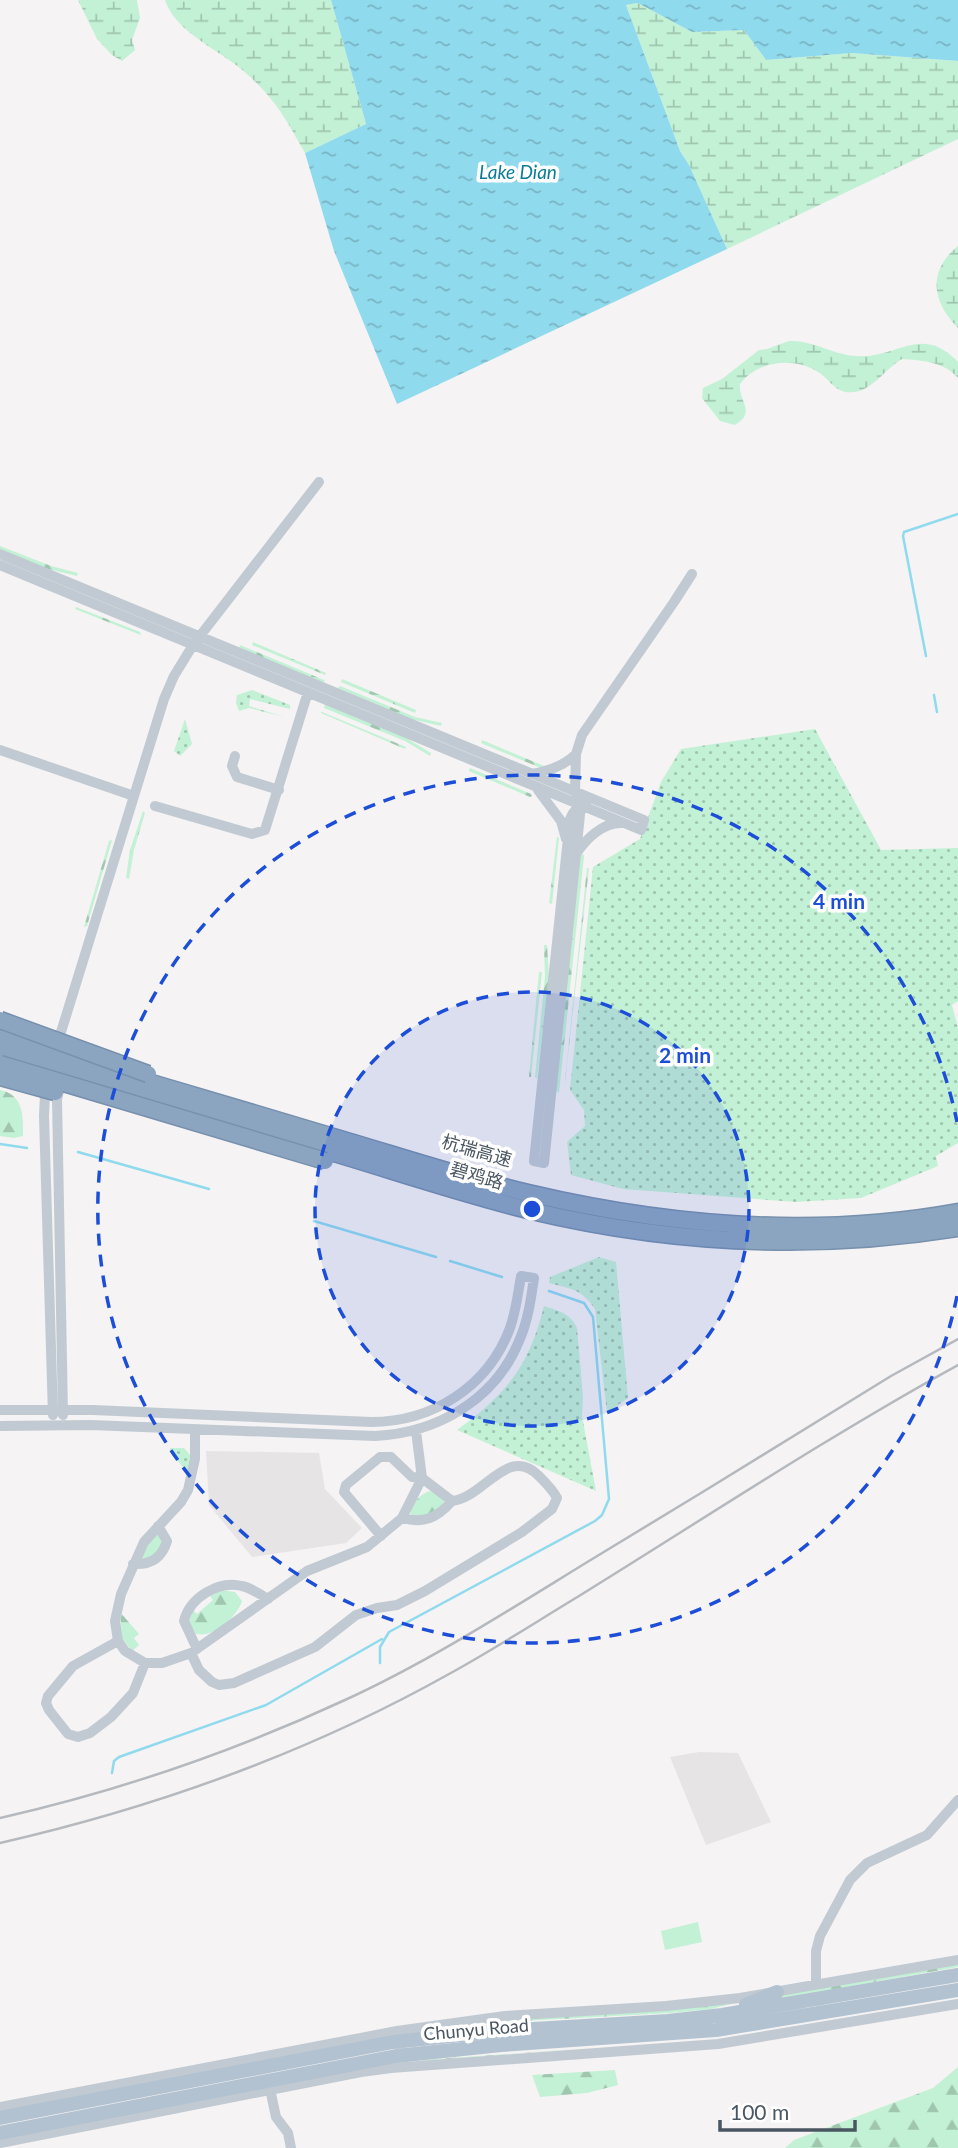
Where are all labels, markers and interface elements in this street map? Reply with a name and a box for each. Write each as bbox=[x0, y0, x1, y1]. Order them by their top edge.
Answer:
water label: Lake Dian bbox=[479, 160, 557, 183]
text: 4 min bbox=[813, 888, 865, 913]
text: 2 min bbox=[659, 1042, 711, 1067]
street label: 杭瑞高速 bbox=[439, 1130, 515, 1170]
street label: 碧鸡路 bbox=[448, 1157, 506, 1193]
centre of rings bbox=[520, 1197, 544, 1221]
street label: Chunyu Road bbox=[422, 2013, 530, 2045]
scale bar bbox=[720, 2088, 855, 2132]
text: 100 m bbox=[730, 2099, 789, 2124]

